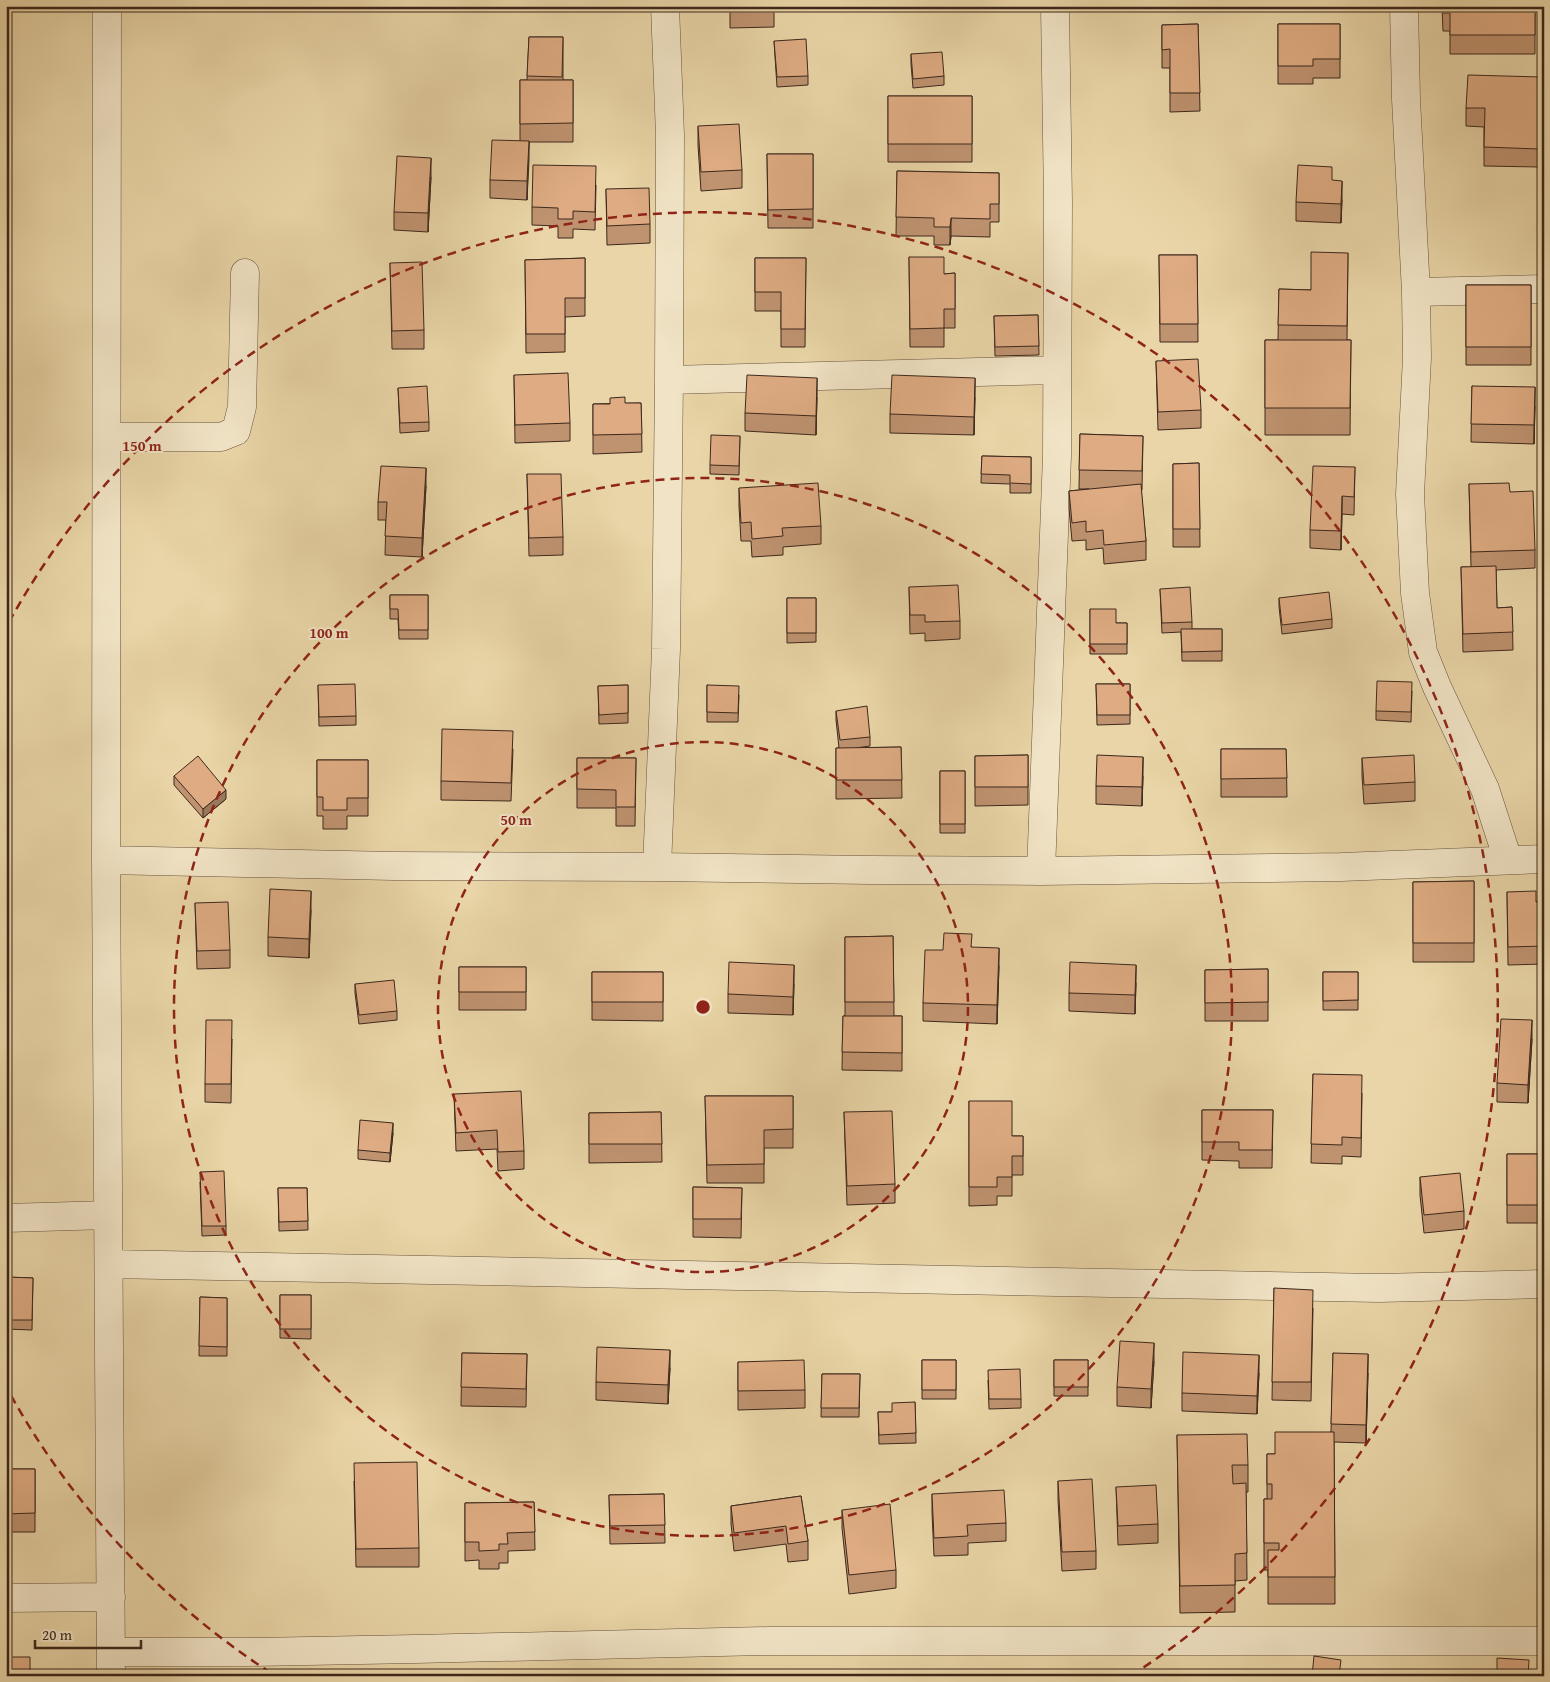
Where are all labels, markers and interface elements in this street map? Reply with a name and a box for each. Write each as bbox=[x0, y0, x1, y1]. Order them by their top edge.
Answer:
text: 150 m bbox=[122, 435, 162, 456]
text: 100 m bbox=[309, 622, 349, 643]
text: 50 m bbox=[500, 809, 532, 830]
centre of rings bbox=[694, 998, 712, 1016]
scale bar bbox=[35, 1617, 141, 1649]
text: 20 m bbox=[42, 1624, 73, 1645]

